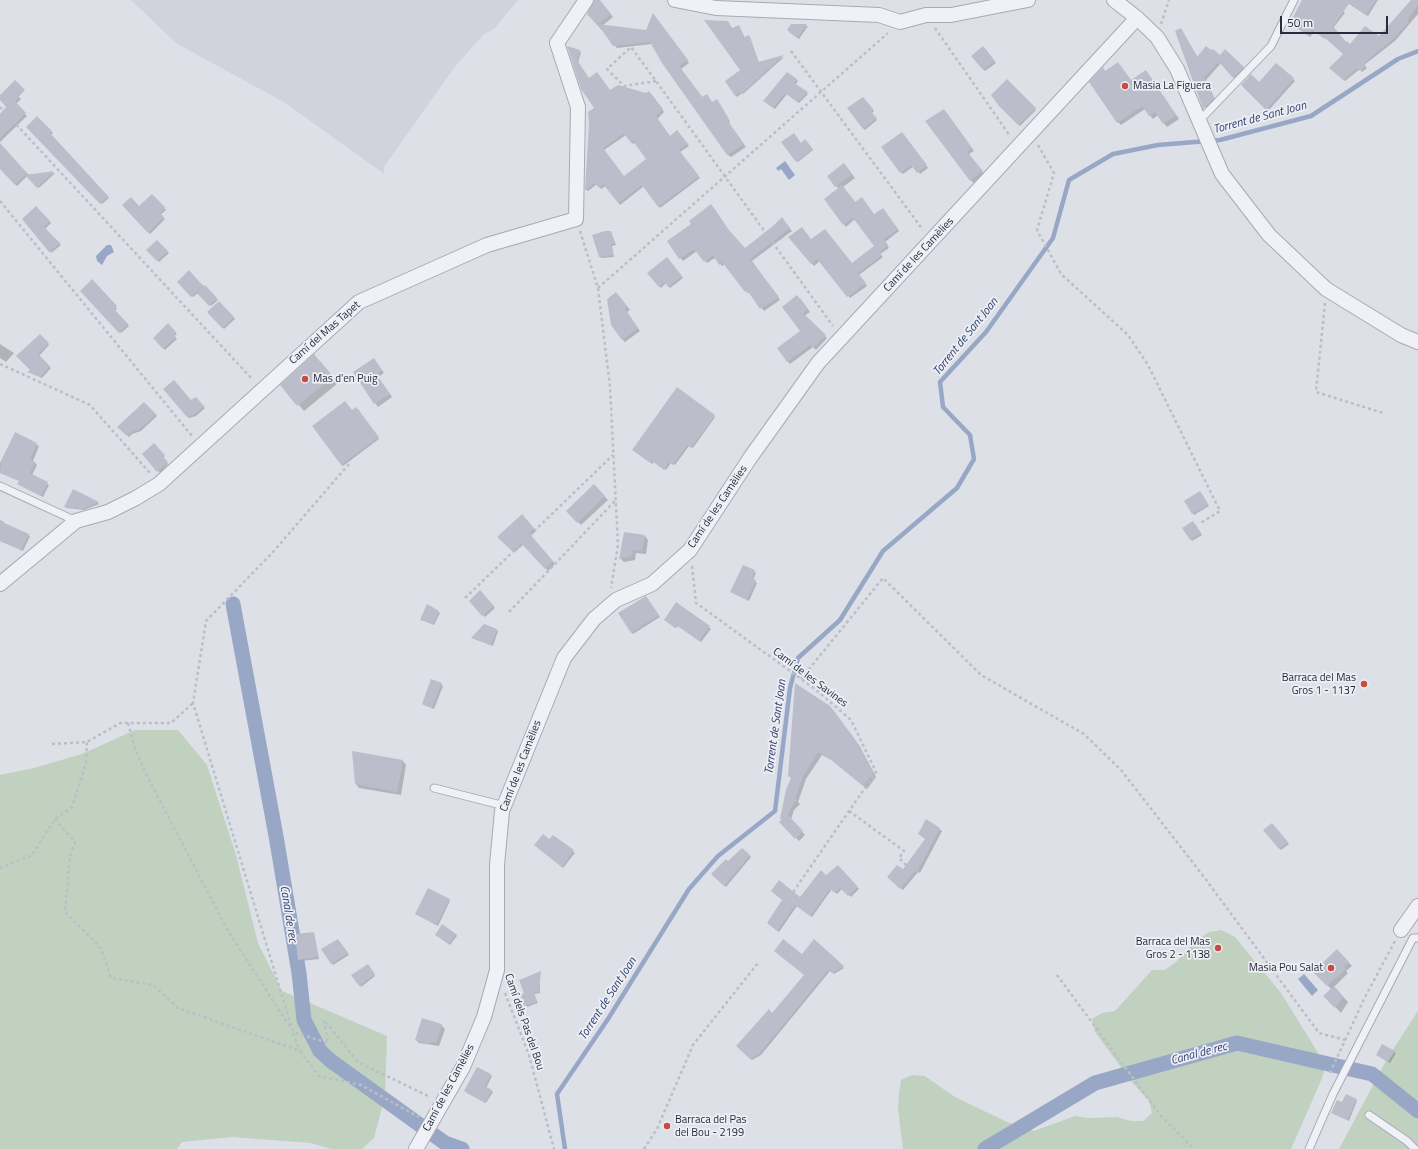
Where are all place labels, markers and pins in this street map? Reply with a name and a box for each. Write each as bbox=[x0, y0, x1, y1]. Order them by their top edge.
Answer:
place label: Masia La Figuera bbox=[1133, 79, 1211, 93]
marker: Masia La Figuera bbox=[1120, 81, 1130, 91]
place label: Mas d'en Puig bbox=[313, 372, 378, 386]
marker: Mas d'en Puig bbox=[300, 374, 310, 384]
place label: Barraca del Mas Gros 1 - 1137 bbox=[1282, 671, 1356, 697]
marker: Barraca del Mas Gros 1 - 1137 bbox=[1359, 679, 1369, 689]
place label: Barraca del Mas Gros 2 - 1138 bbox=[1136, 935, 1210, 961]
marker: Barraca del Mas Gros 2 - 1138 bbox=[1213, 943, 1223, 953]
place label: Masia Pou Salat bbox=[1249, 961, 1323, 975]
marker: Masia Pou Salat bbox=[1326, 963, 1336, 973]
place label: Barraca del Pas del Bou - 2199 bbox=[675, 1113, 747, 1139]
marker: Barraca del Pas del Bou - 2199 bbox=[662, 1121, 672, 1131]

